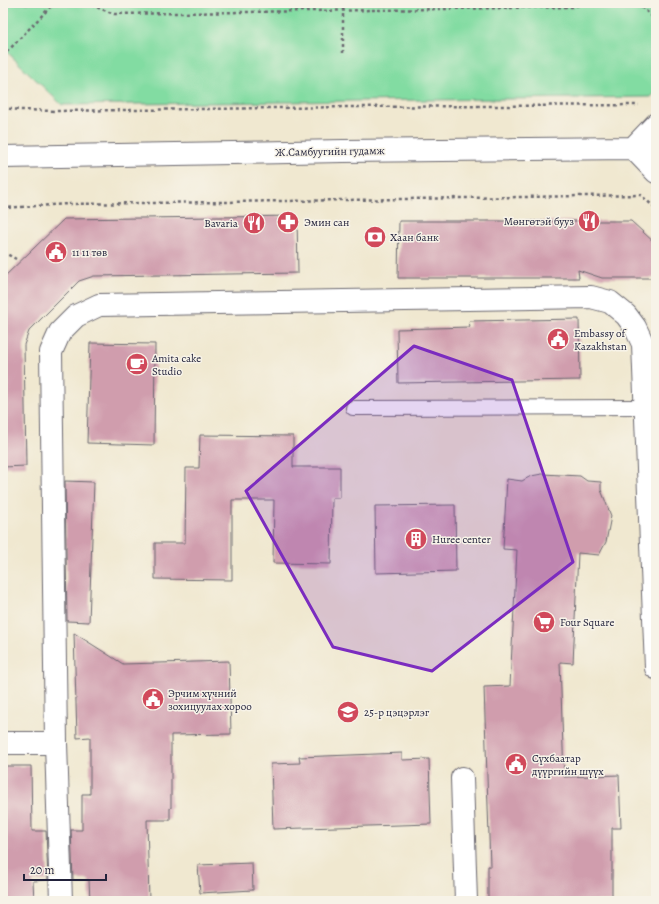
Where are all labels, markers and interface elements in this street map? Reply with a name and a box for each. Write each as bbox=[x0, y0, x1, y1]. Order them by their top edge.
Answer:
street label: Ж.Самбуугийн гудамж bbox=[275, 143, 386, 160]
restaurant icon: Мөнгөтэй бууз bbox=[576, 208, 602, 234]
pharmacy icon: Эмин сан bbox=[275, 209, 301, 235]
restaurant icon: Bavaria bbox=[241, 210, 267, 236]
place label: Мөнгөтэй бууз bbox=[504, 214, 574, 229]
place label: Эмин сан bbox=[304, 215, 349, 230]
place label: Bavaria bbox=[204, 216, 239, 231]
bank icon: Хаан банк bbox=[362, 224, 388, 250]
place label: Хаан банк bbox=[390, 230, 439, 245]
public building icon: 11 11 төв bbox=[43, 239, 69, 265]
place label: 11 11 төв bbox=[72, 245, 107, 260]
public building icon: Embassy of Kazakhstan bbox=[545, 326, 571, 352]
place label: Embassy of Kazakhstan bbox=[574, 326, 627, 354]
cafe icon: Amita cake Studio bbox=[124, 351, 150, 377]
place label: Amita cake Studio bbox=[151, 351, 201, 379]
building icon: Huree center bbox=[403, 526, 429, 552]
place label: Huree center bbox=[432, 532, 491, 547]
supermarket icon: Four Square bbox=[531, 609, 557, 635]
place label: Four Square bbox=[560, 615, 614, 630]
public building icon: Эрчим хүчний зохицуулах хороо bbox=[140, 686, 166, 712]
place label: Эрчим хүчний зохицуулах хороо bbox=[168, 686, 252, 714]
school or university icon: 25-р цэцэрлэг bbox=[335, 699, 361, 725]
place label: 25-р цэцэрлэг bbox=[364, 705, 430, 720]
public building icon: Сүхбаатар дүүргийн шүүх bbox=[503, 751, 529, 777]
place label: Сүхбаатар дүүргийн шүүх bbox=[531, 751, 604, 779]
scale bar bbox=[24, 856, 106, 882]
text: 20 m bbox=[30, 862, 54, 878]

